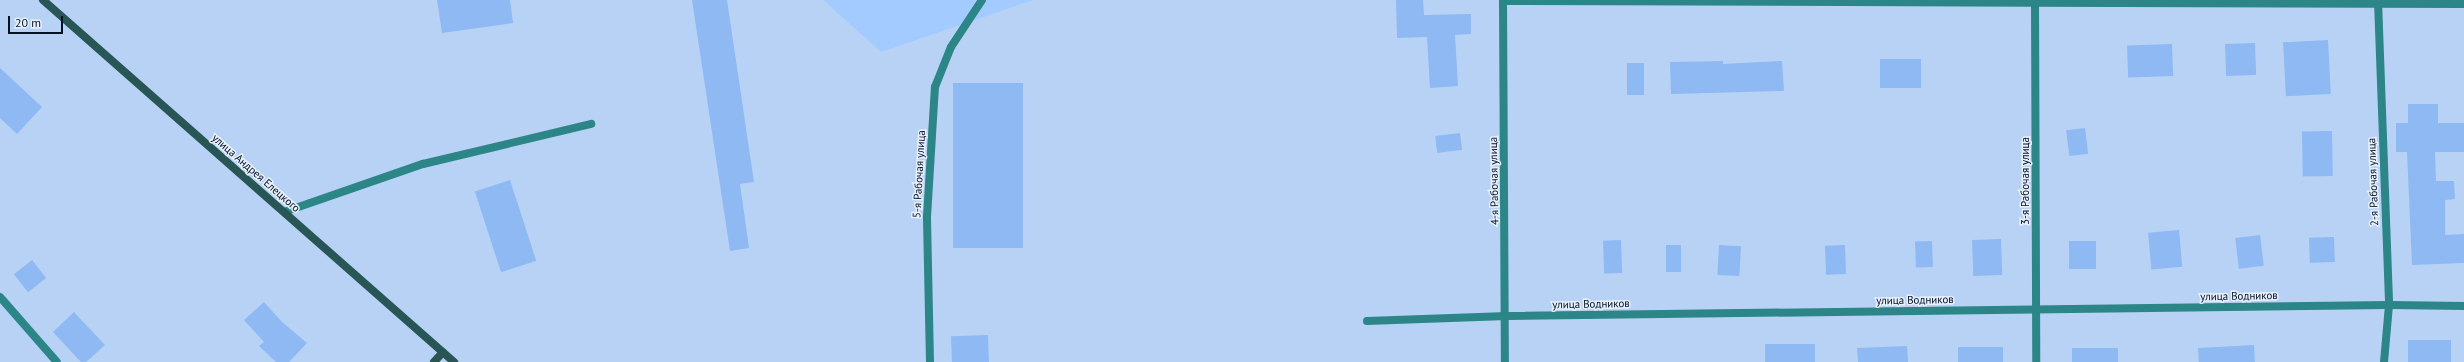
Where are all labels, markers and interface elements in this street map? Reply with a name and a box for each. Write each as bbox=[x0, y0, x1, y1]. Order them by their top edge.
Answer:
scale bar bbox=[10, 8, 65, 34]
text: 20 m bbox=[15, 15, 41, 30]
street label: 5-я Рабочая улица bbox=[910, 130, 928, 218]
street label: улица Андрея Елецкого bbox=[209, 131, 303, 215]
street label: 4-я Рабочая улица bbox=[1487, 137, 1501, 225]
street label: 3-я Рабочая улица bbox=[2018, 137, 2032, 225]
street label: 2-я Рабочая улица bbox=[2365, 138, 2381, 226]
street label: улица Водников bbox=[2200, 289, 2278, 303]
street label: улица Водников bbox=[1876, 293, 1954, 307]
street label: улица Водников bbox=[1552, 297, 1630, 311]

